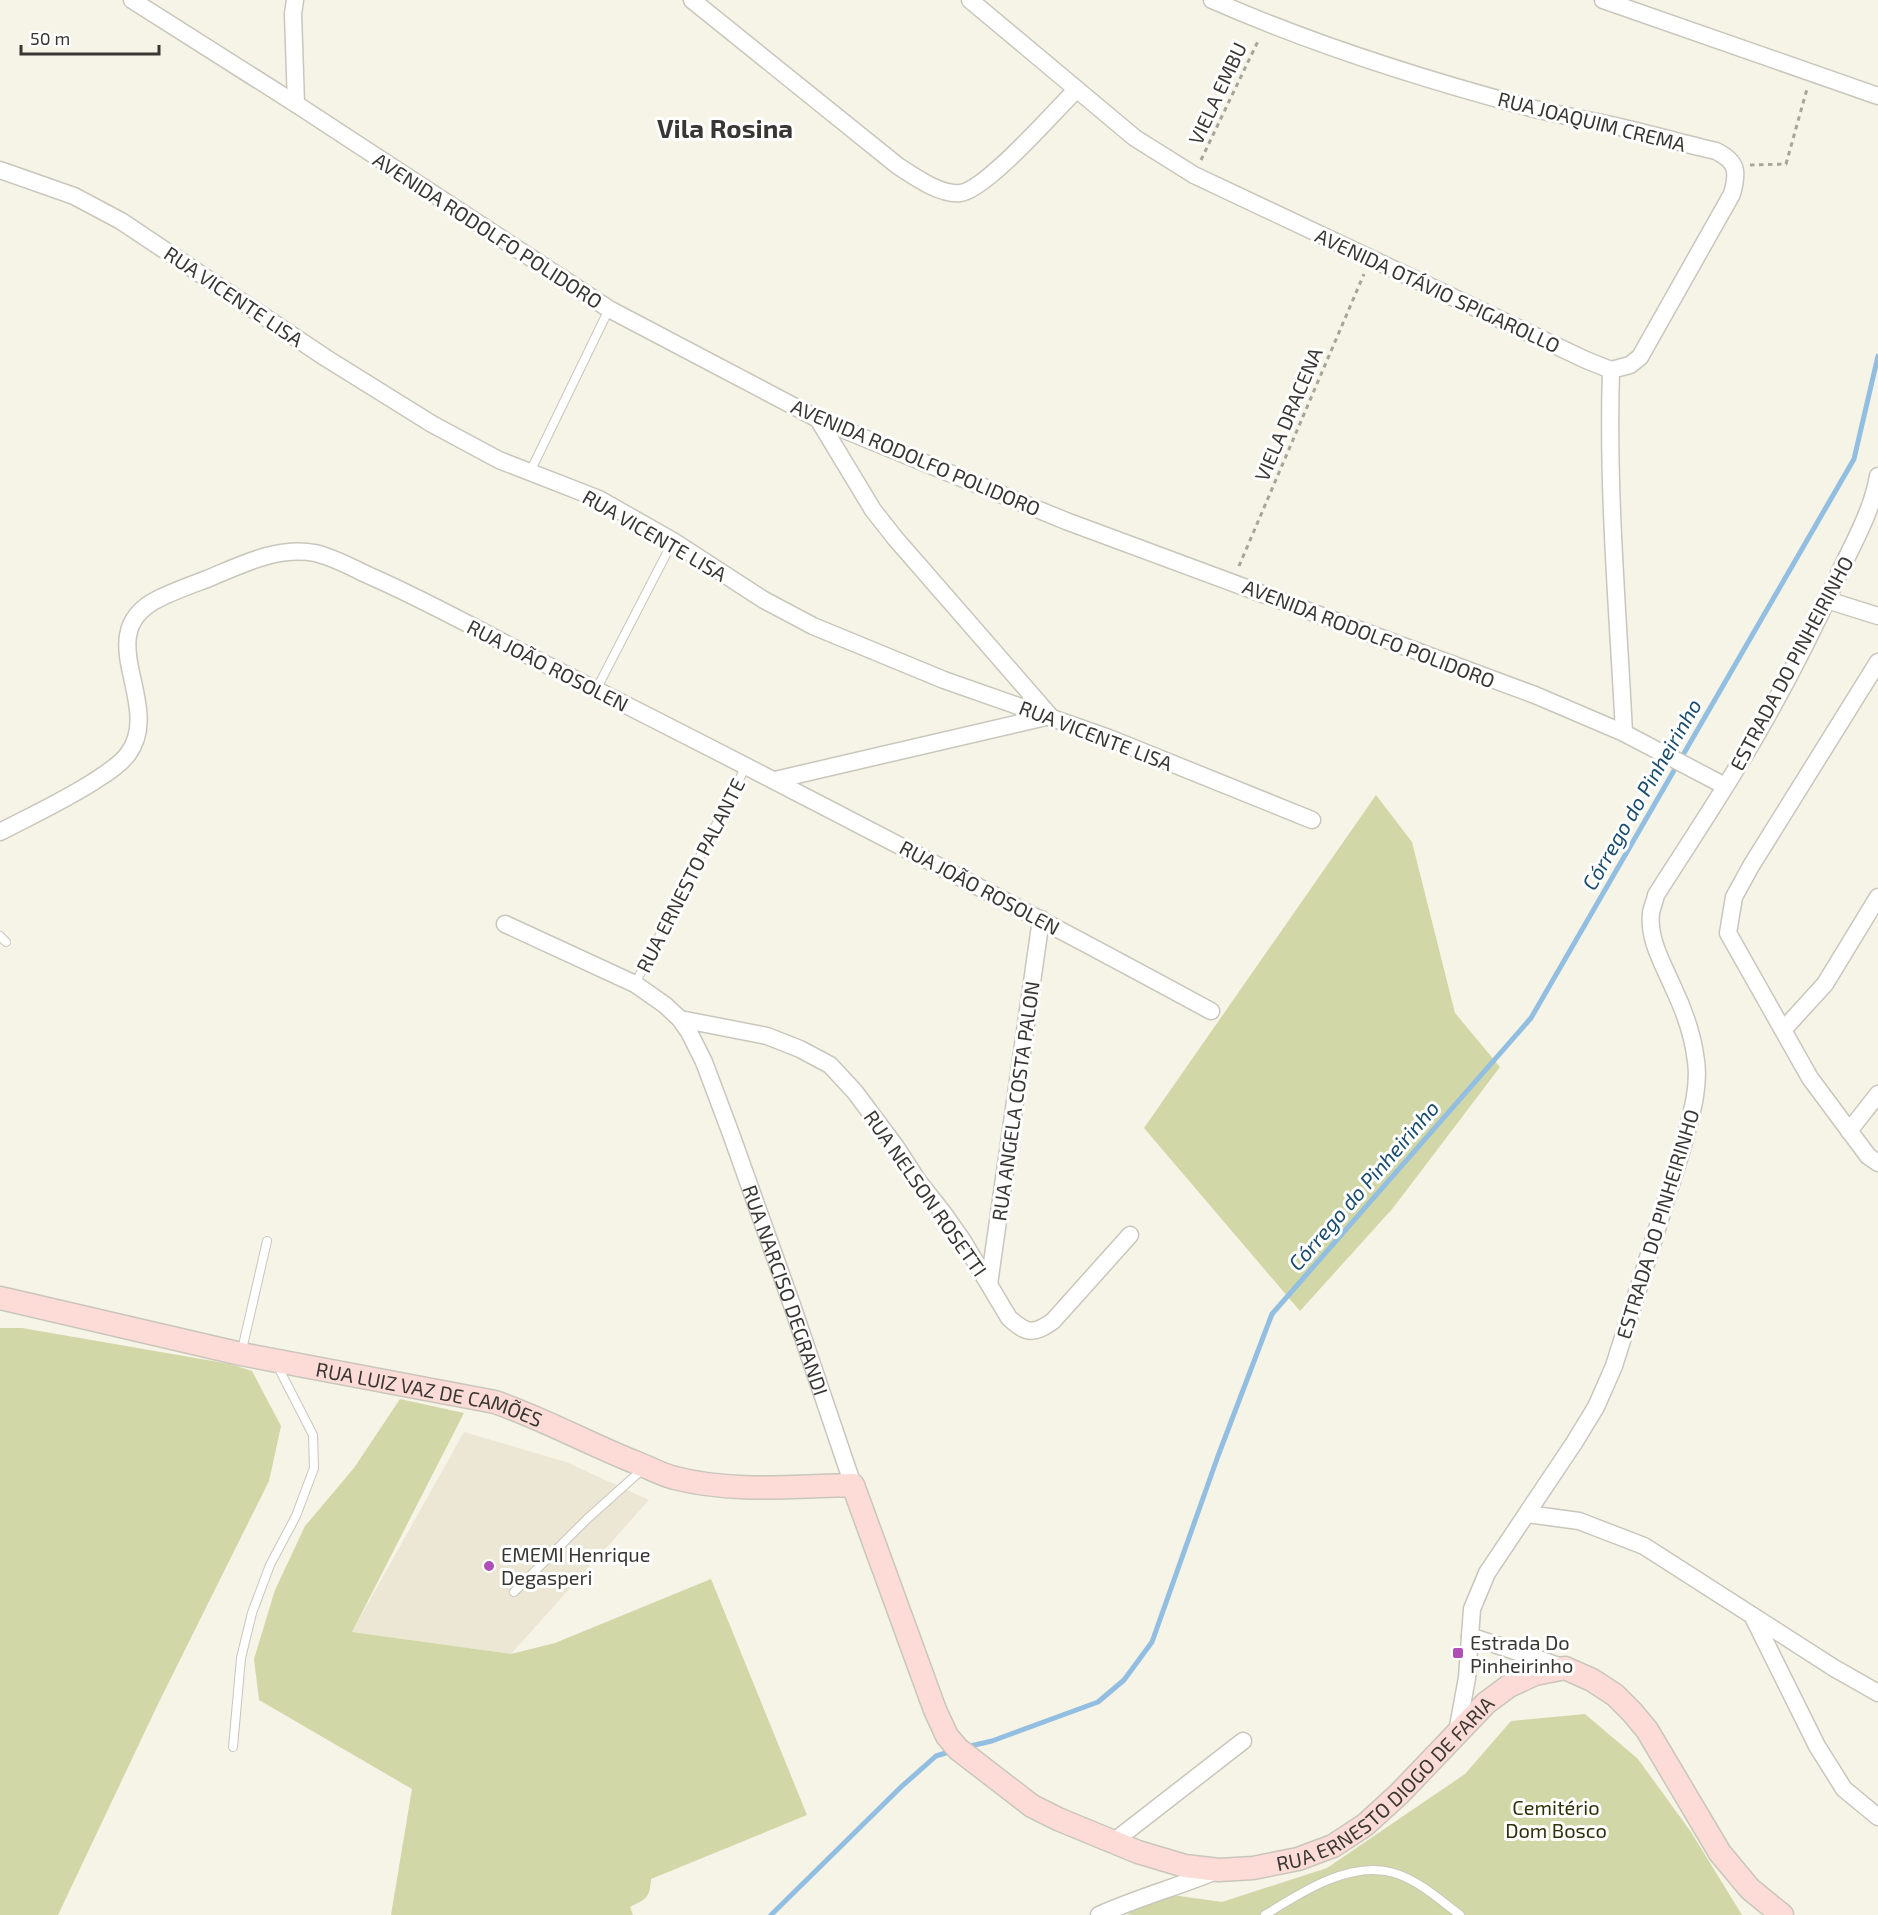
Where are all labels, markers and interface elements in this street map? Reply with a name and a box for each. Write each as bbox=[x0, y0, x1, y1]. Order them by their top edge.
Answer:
scale bar bbox=[21, 18, 159, 56]
text: 50 m bbox=[30, 27, 70, 49]
street label: VIELA EMBU bbox=[1183, 38, 1251, 148]
street label: RUA JOAQUIM CREMA bbox=[1495, 86, 1689, 156]
district label: Vila Rosina bbox=[657, 112, 793, 143]
street label: AVENIDA RODOLFO POLIDORO bbox=[369, 147, 607, 313]
street label: AVENIDA OTÁVIO SPIGAROLLO bbox=[1312, 223, 1564, 357]
street label: RUA VICENTE LISA bbox=[160, 241, 308, 352]
street label: VIELA DRACENA bbox=[1249, 343, 1327, 484]
street label: AVENIDA RODOLFO POLIDORO bbox=[788, 394, 1044, 520]
street label: RUA VICENTE LISA bbox=[579, 484, 732, 586]
street label: ESTRADA DO PINHEIRINHO bbox=[1724, 552, 1858, 774]
street label: AVENIDA RODOLFO POLIDORO bbox=[1239, 574, 1499, 692]
street label: RUA JOÃO ROSOLEN bbox=[463, 614, 633, 716]
water label: Córrego do Pinheirinho bbox=[1576, 694, 1706, 894]
street label: RUA VICENTE LISA bbox=[1016, 695, 1176, 775]
street label: RUA ERNESTO PALANTE bbox=[631, 774, 749, 976]
street label: RUA JOÃO ROSOLEN bbox=[896, 835, 1064, 939]
street label: RUA ANGELA COSTA PALON bbox=[986, 979, 1044, 1223]
water label: Córrego do Pinheirinho bbox=[1283, 1095, 1443, 1275]
street label: RUA NELSON ROSETTI bbox=[860, 1105, 992, 1281]
street label: ESTRADA DO PINHEIRINHO bbox=[1611, 1106, 1703, 1342]
street label: RUA NARCISO DEGRANDI bbox=[738, 1182, 834, 1398]
street label: RUA LUIZ VAZ DE CAMÕES bbox=[314, 1356, 546, 1431]
place label: EMEMI Henrique Degasperi bbox=[501, 1542, 650, 1589]
marker: EMEMI Henrique Degasperi bbox=[482, 1559, 496, 1573]
place label: Estrada Do Pinheirinho bbox=[1470, 1630, 1573, 1677]
marker: Estrada Do Pinheirinho bbox=[1451, 1646, 1465, 1660]
street label: RUA ERNESTO DIOGO DE FARIA bbox=[1274, 1690, 1499, 1875]
park label: Cemitério Dom Bosco bbox=[1505, 1795, 1607, 1842]

